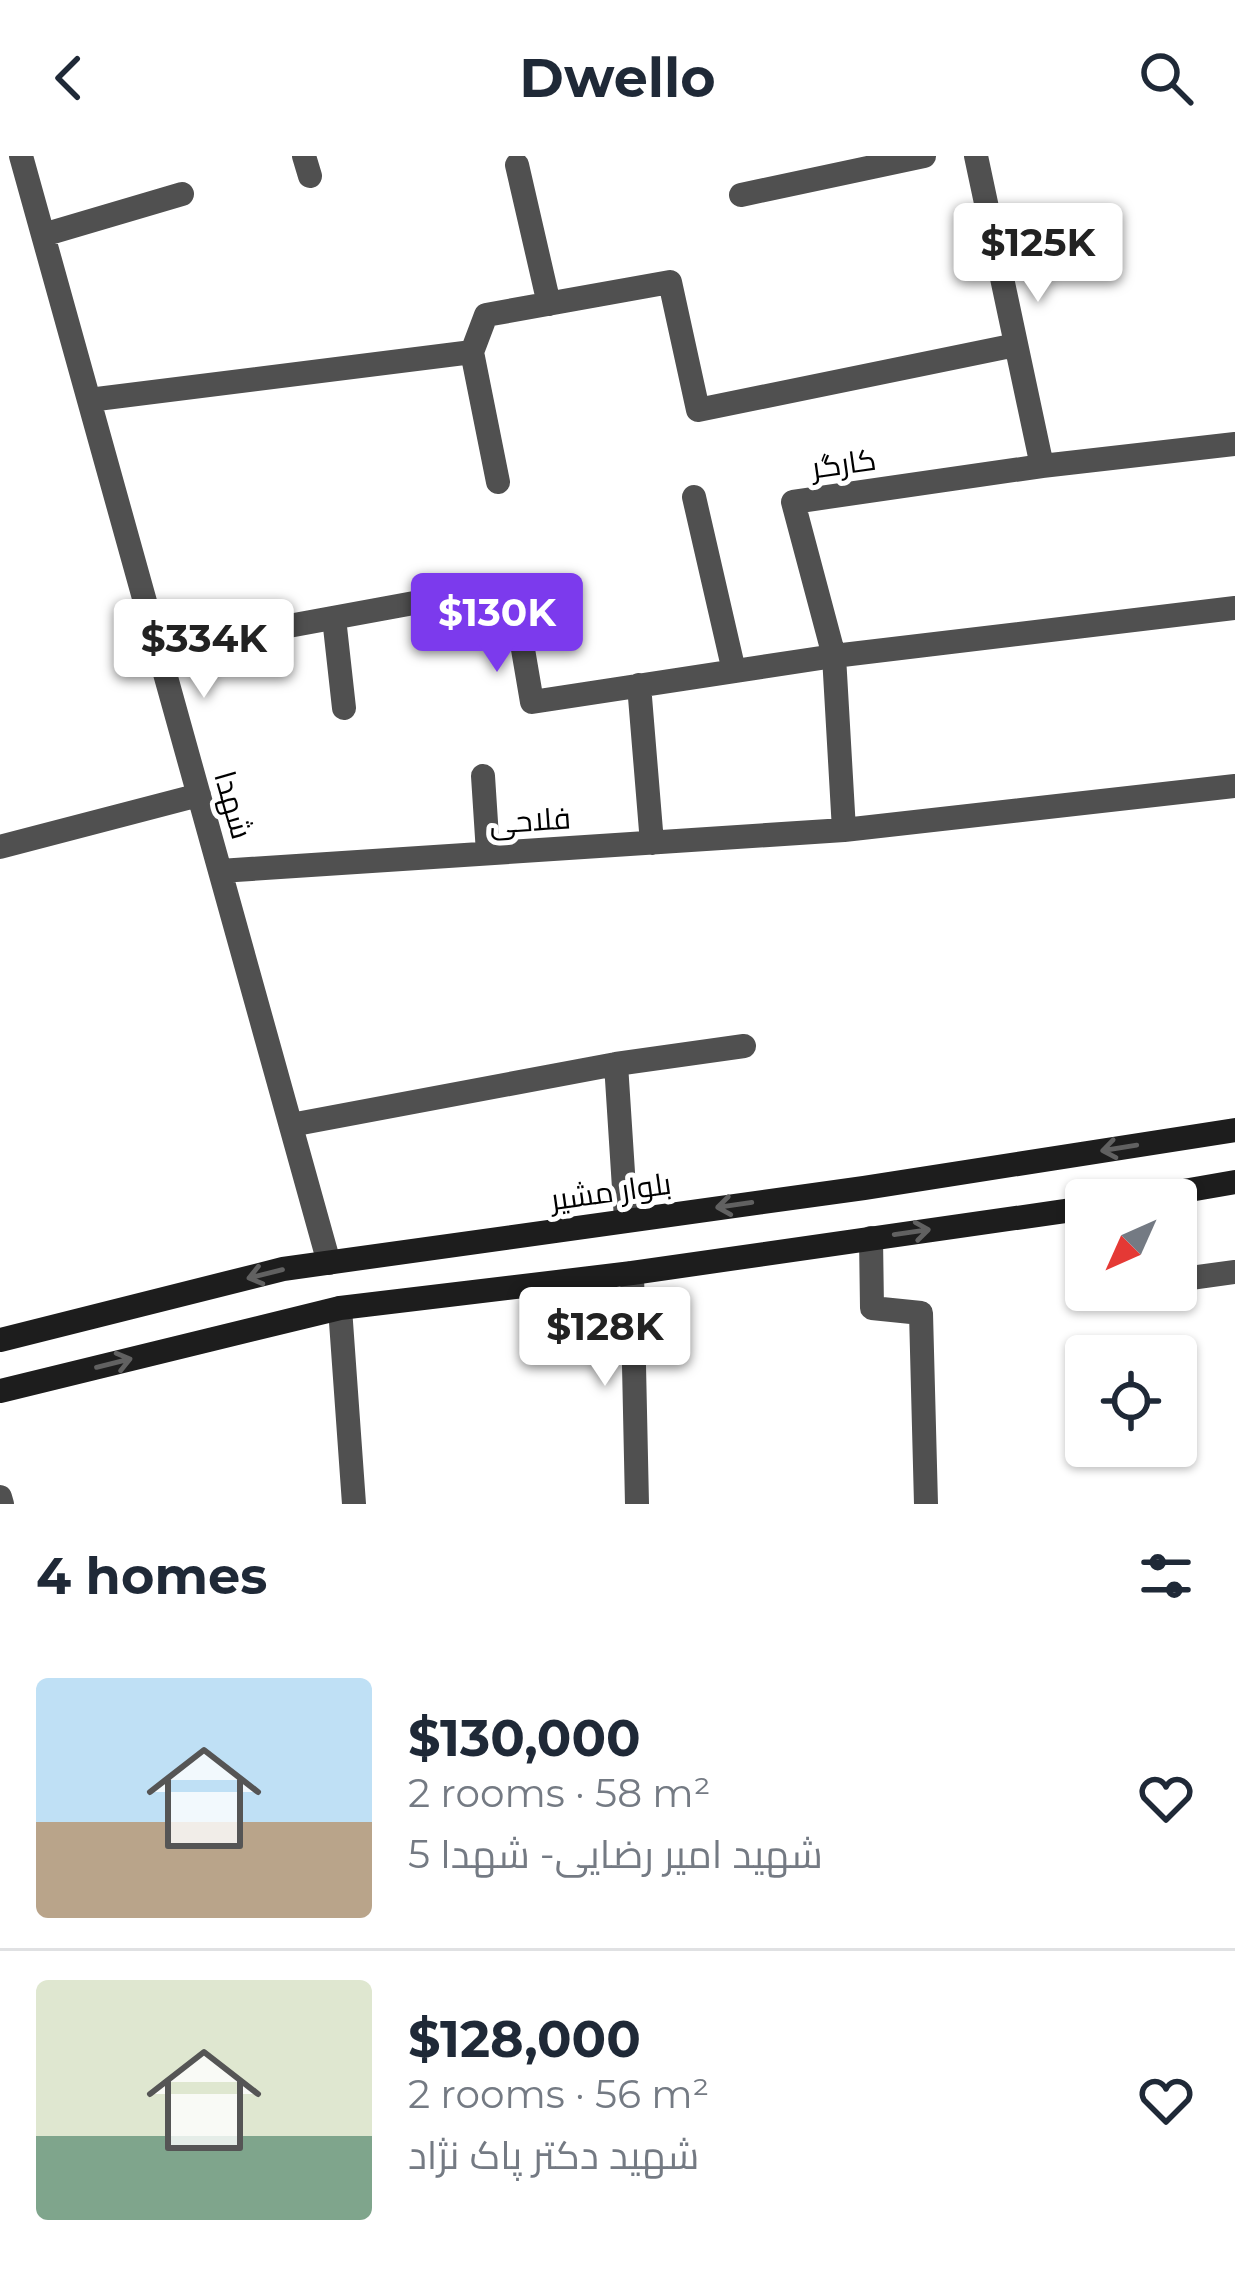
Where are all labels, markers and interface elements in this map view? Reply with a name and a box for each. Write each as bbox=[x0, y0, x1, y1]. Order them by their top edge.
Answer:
icon: back bbox=[36, 45, 102, 111]
text: Dwello bbox=[519, 45, 716, 111]
icon: search bbox=[1133, 45, 1199, 111]
pin: $125K bbox=[954, 203, 1122, 305]
text: $125K bbox=[981, 218, 1095, 266]
street label: کارگر bbox=[807, 441, 879, 487]
pin: $130K bbox=[413, 573, 581, 675]
text: $130K bbox=[438, 588, 556, 636]
pin: $334K bbox=[120, 599, 288, 701]
text: $334K bbox=[141, 614, 267, 662]
street label: شهدا bbox=[206, 767, 261, 843]
street label: فلاحی bbox=[488, 799, 572, 842]
one-way arrow bbox=[1101, 1137, 1140, 1160]
street label: بلوار مشیر bbox=[546, 1165, 674, 1219]
north arrow bbox=[1065, 1179, 1197, 1311]
map controls bbox=[1065, 1179, 1197, 1467]
one-way arrow bbox=[715, 1194, 754, 1217]
one-way arrow bbox=[892, 1220, 931, 1243]
one-way arrow bbox=[246, 1264, 284, 1286]
pin: $128K bbox=[521, 1287, 689, 1389]
text: $128K bbox=[546, 1302, 664, 1350]
button: locate bbox=[1065, 1335, 1197, 1467]
one-way arrow bbox=[94, 1351, 132, 1373]
icon: filters bbox=[1133, 1543, 1199, 1609]
text: 4 homes bbox=[36, 1545, 267, 1607]
text: $130,000 bbox=[408, 1707, 641, 1769]
icon: home bbox=[132, 1726, 276, 1870]
icon: heart bbox=[1133, 1765, 1199, 1831]
text: 2 rooms · 58 m² bbox=[408, 1769, 710, 1817]
text: شهید امیر رضایی- شهدا 5 bbox=[408, 1830, 823, 1878]
text: $128,000 bbox=[408, 2008, 641, 2070]
icon: home bbox=[132, 2028, 276, 2172]
icon: heart bbox=[1133, 2067, 1199, 2133]
text: 2 rooms · 56 m² bbox=[408, 2070, 709, 2118]
text: شهید دکتر پاک نژاد bbox=[408, 2131, 699, 2179]

